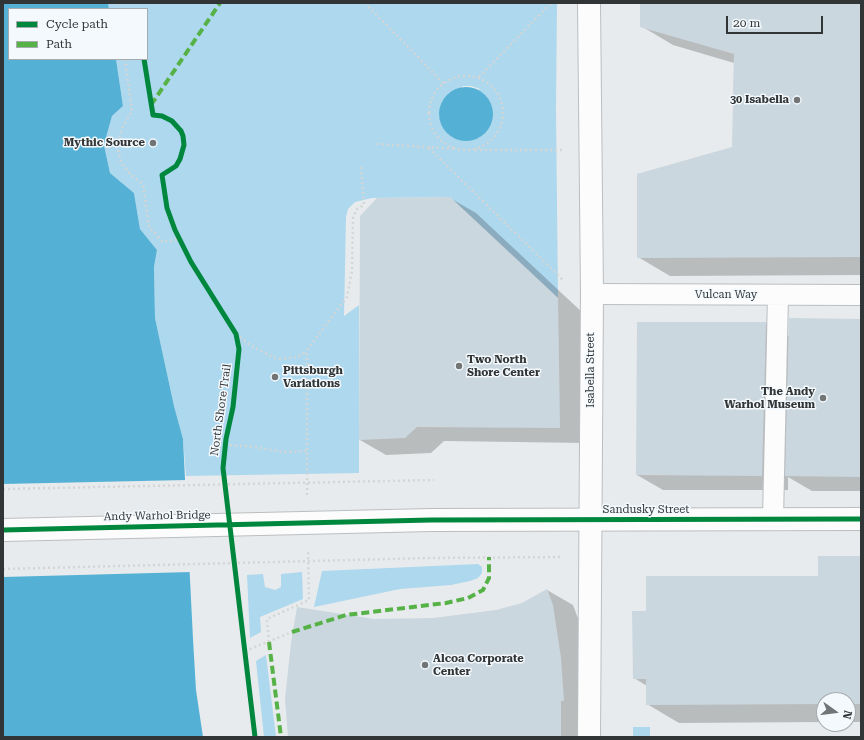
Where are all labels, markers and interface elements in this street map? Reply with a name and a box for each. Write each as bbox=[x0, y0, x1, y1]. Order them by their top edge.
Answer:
legend bbox=[8, 8, 148, 60]
scale bar bbox=[728, 8, 825, 34]
text: 20 m bbox=[733, 16, 760, 30]
text: Cycle path bbox=[46, 17, 108, 31]
text: Path bbox=[46, 37, 72, 51]
place label: 30 Isabella bbox=[730, 93, 789, 107]
marker: 30 Isabella bbox=[792, 95, 802, 105]
place label: Mythic Source bbox=[64, 136, 145, 150]
marker: Mythic Source bbox=[148, 138, 158, 148]
street label: Vulcan Way bbox=[695, 288, 757, 302]
street label: Isabella Street bbox=[584, 332, 598, 408]
place label: Two North Shore Center bbox=[467, 353, 540, 379]
marker: Two North Shore Center bbox=[454, 361, 464, 371]
street label: North Shore Trail bbox=[208, 363, 234, 457]
place label: Pittsburgh Variations bbox=[283, 364, 343, 390]
marker: Pittsburgh Variations bbox=[270, 372, 280, 382]
place label: The Andy Warhol Museum bbox=[724, 385, 815, 411]
marker: The Andy Warhol Museum bbox=[818, 393, 828, 403]
street label: Sandusky Street bbox=[603, 503, 689, 517]
street label: Andy Warhol Bridge bbox=[103, 508, 211, 524]
place label: Alcoa Corporate Center bbox=[433, 652, 524, 678]
marker: Alcoa Corporate Center bbox=[420, 660, 430, 670]
north arrow bbox=[816, 692, 856, 732]
text: N bbox=[840, 709, 854, 720]

